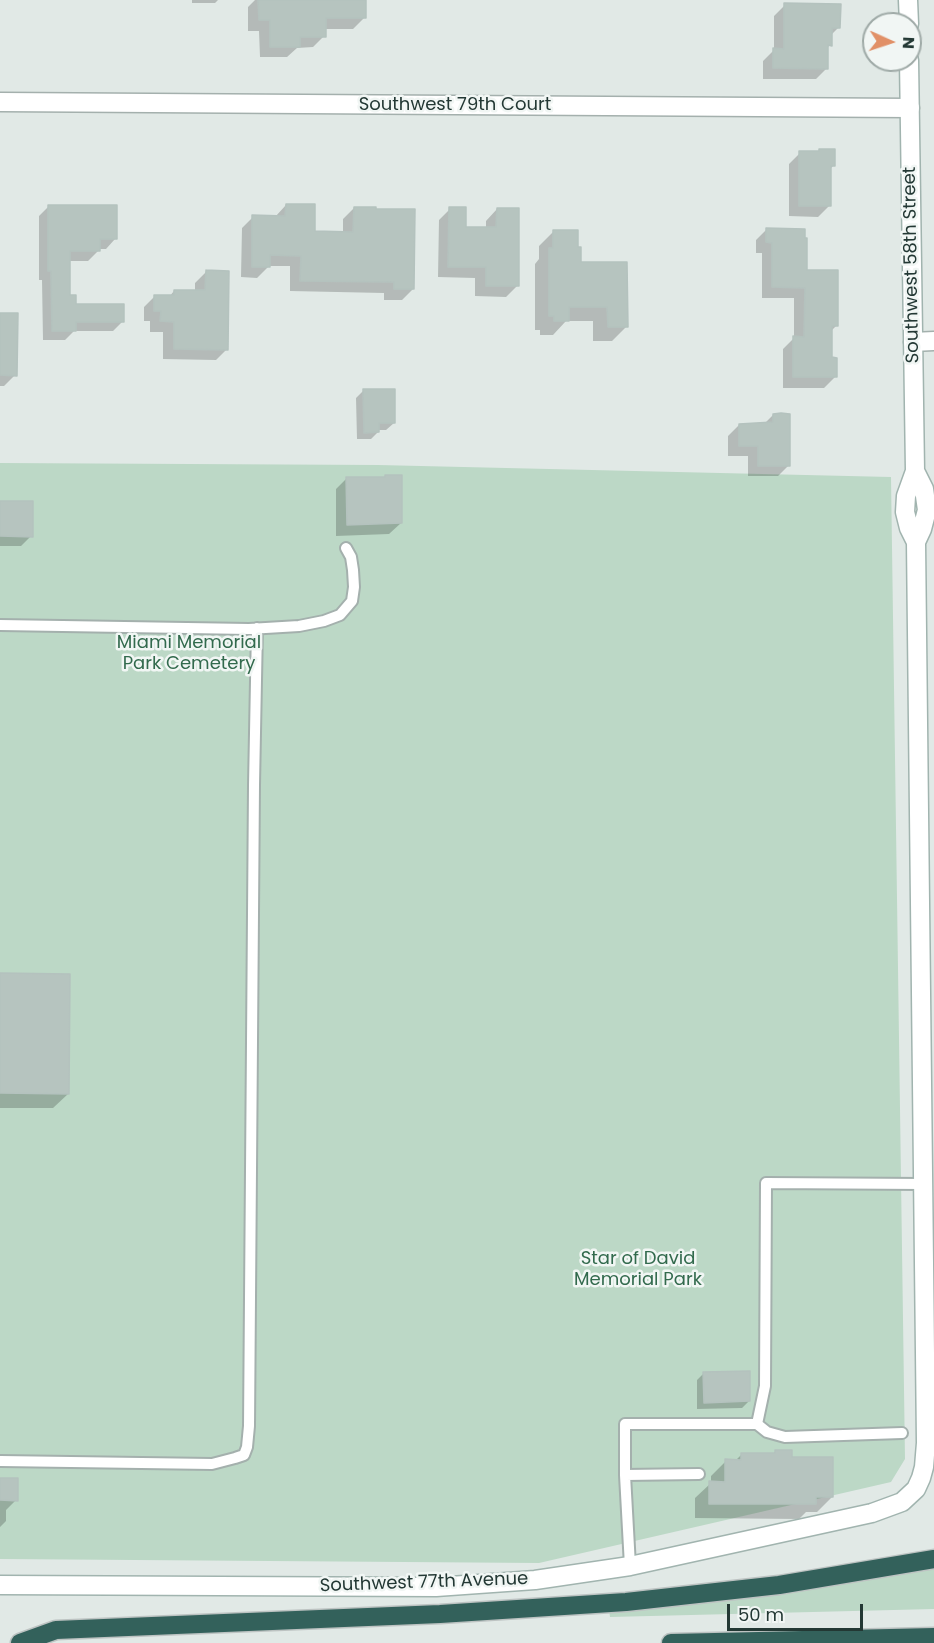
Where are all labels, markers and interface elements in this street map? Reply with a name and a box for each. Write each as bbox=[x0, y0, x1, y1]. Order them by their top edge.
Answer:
north arrow bbox=[862, 12, 922, 72]
text: N bbox=[897, 36, 920, 49]
street label: Southwest 79th Court bbox=[359, 94, 551, 116]
street label: Southwest 58th Street bbox=[899, 167, 925, 363]
park label: Miami Memorial Park Cemetery bbox=[117, 632, 261, 674]
park label: Star of David Memorial Park bbox=[574, 1248, 702, 1290]
street label: Southwest 77th Avenue bbox=[319, 1569, 529, 1597]
scale bar bbox=[730, 1592, 866, 1630]
text: 50 m bbox=[738, 1602, 784, 1627]

